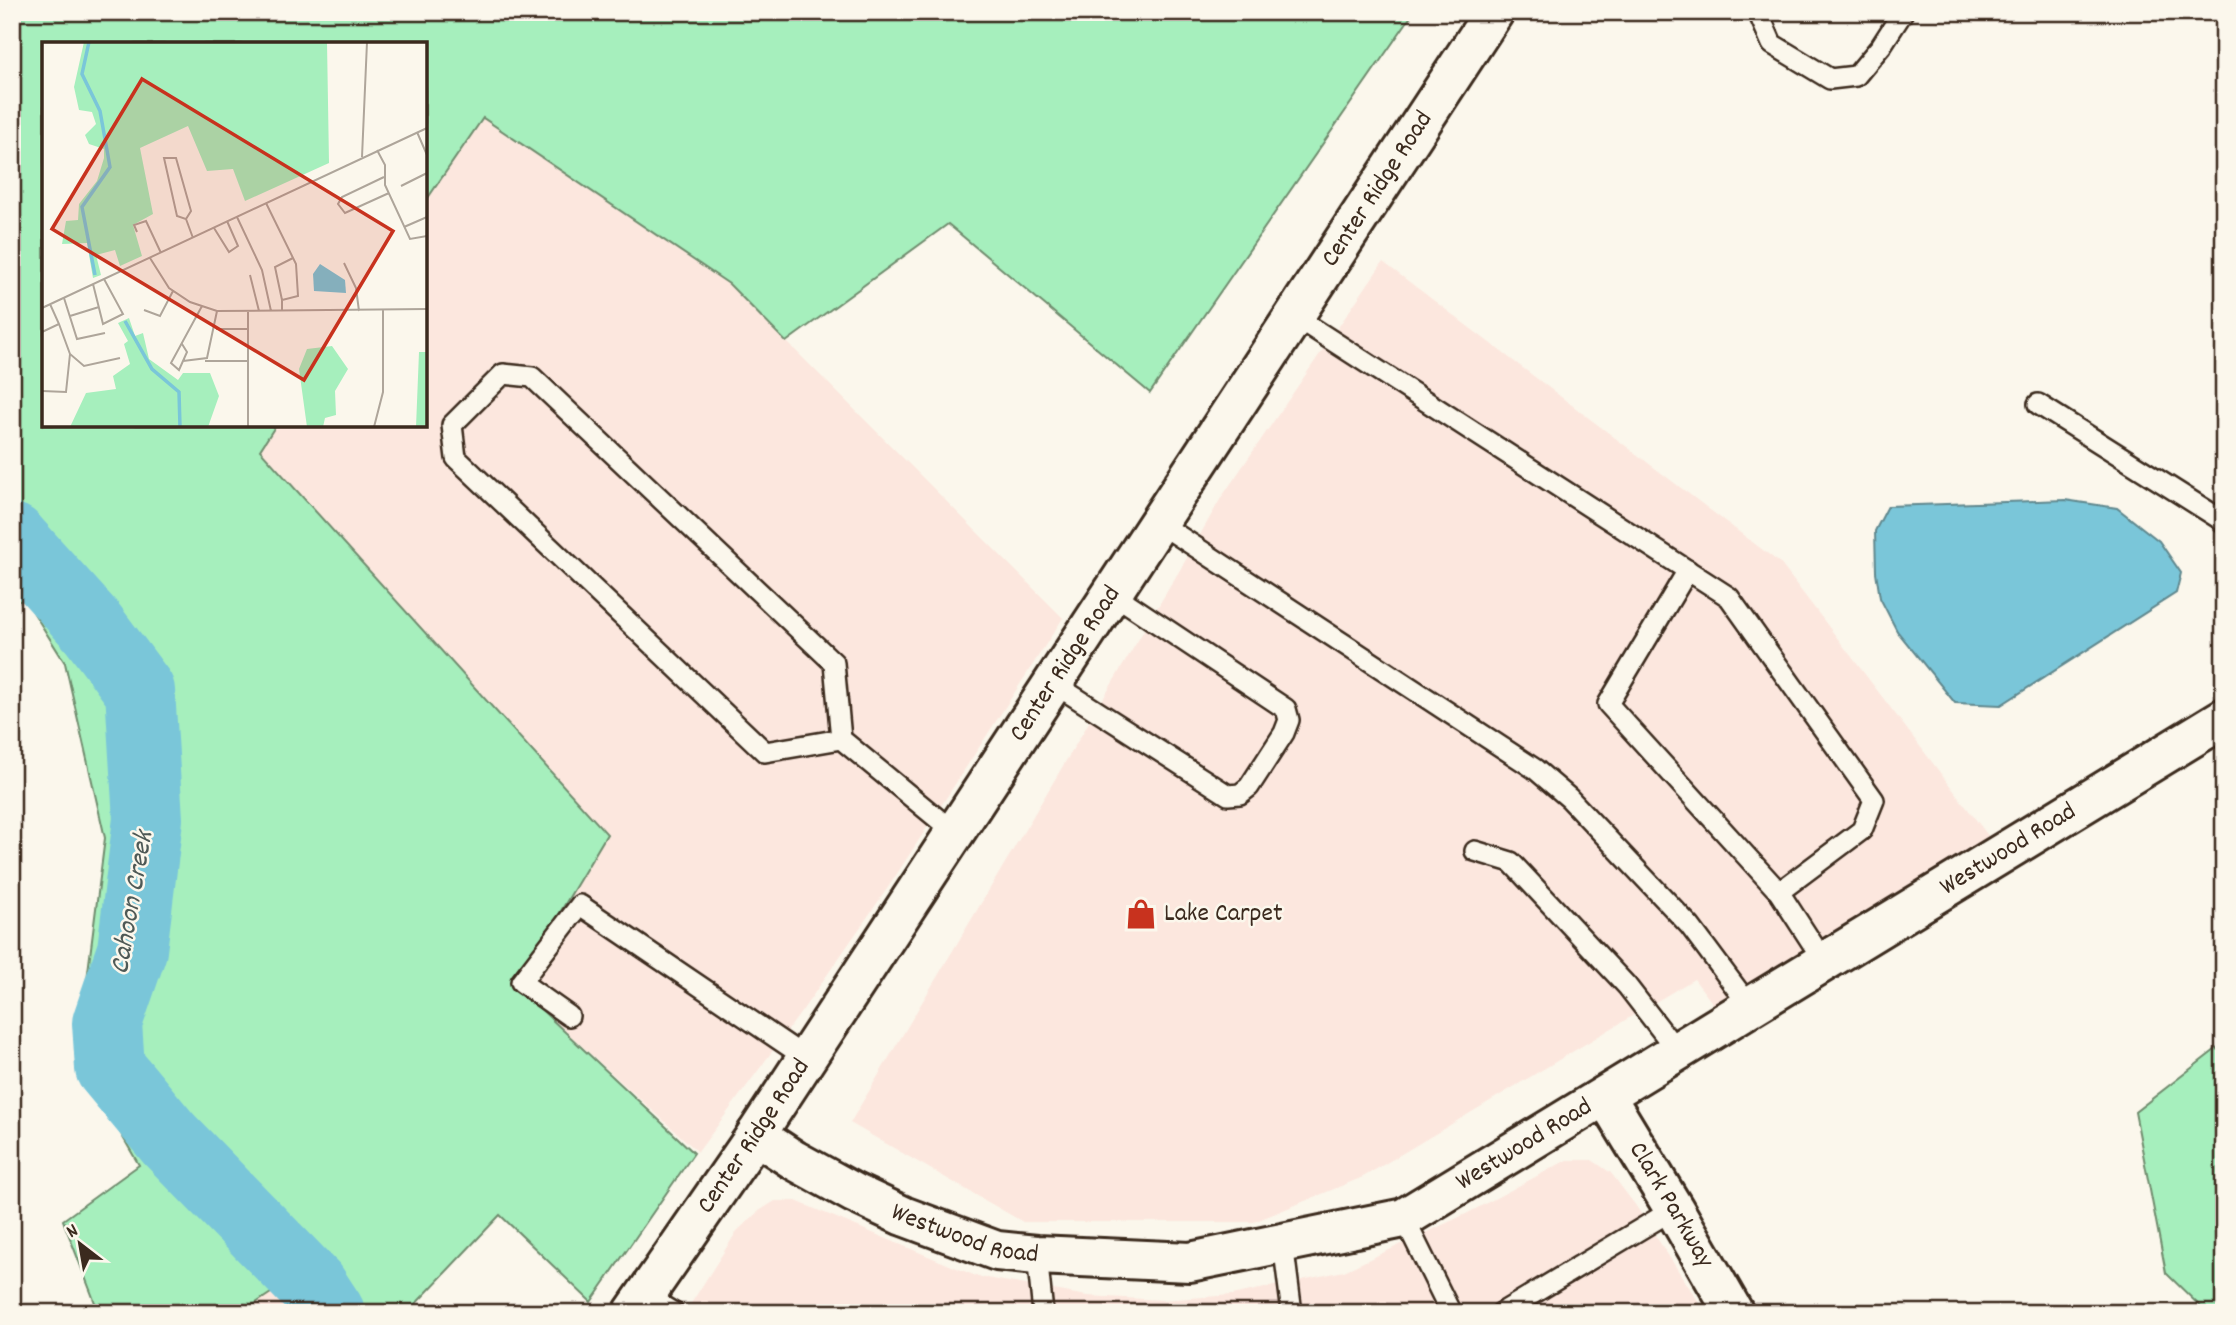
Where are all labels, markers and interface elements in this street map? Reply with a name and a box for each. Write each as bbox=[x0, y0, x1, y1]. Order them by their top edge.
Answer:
inset map bbox=[42, 42, 427, 427]
street label: Center Ridge Road bbox=[1313, 104, 1442, 275]
street label: Center Ridge Road bbox=[1001, 579, 1130, 749]
street label: Westwood Road bbox=[1933, 794, 2084, 905]
water label: Cahoon Creek bbox=[102, 826, 167, 978]
place label: Lake Carpet bbox=[1164, 896, 1283, 933]
shop icon: Lake Carpet bbox=[1124, 897, 1158, 931]
street label: Center Ridge Road bbox=[688, 1052, 820, 1222]
street label: Westwood Road bbox=[1449, 1089, 1599, 1201]
street label: Clark Parkway bbox=[1619, 1135, 1723, 1276]
street label: Westwood Road bbox=[884, 1194, 1040, 1274]
north arrow bbox=[46, 1210, 116, 1280]
text: N bbox=[62, 1218, 84, 1246]

